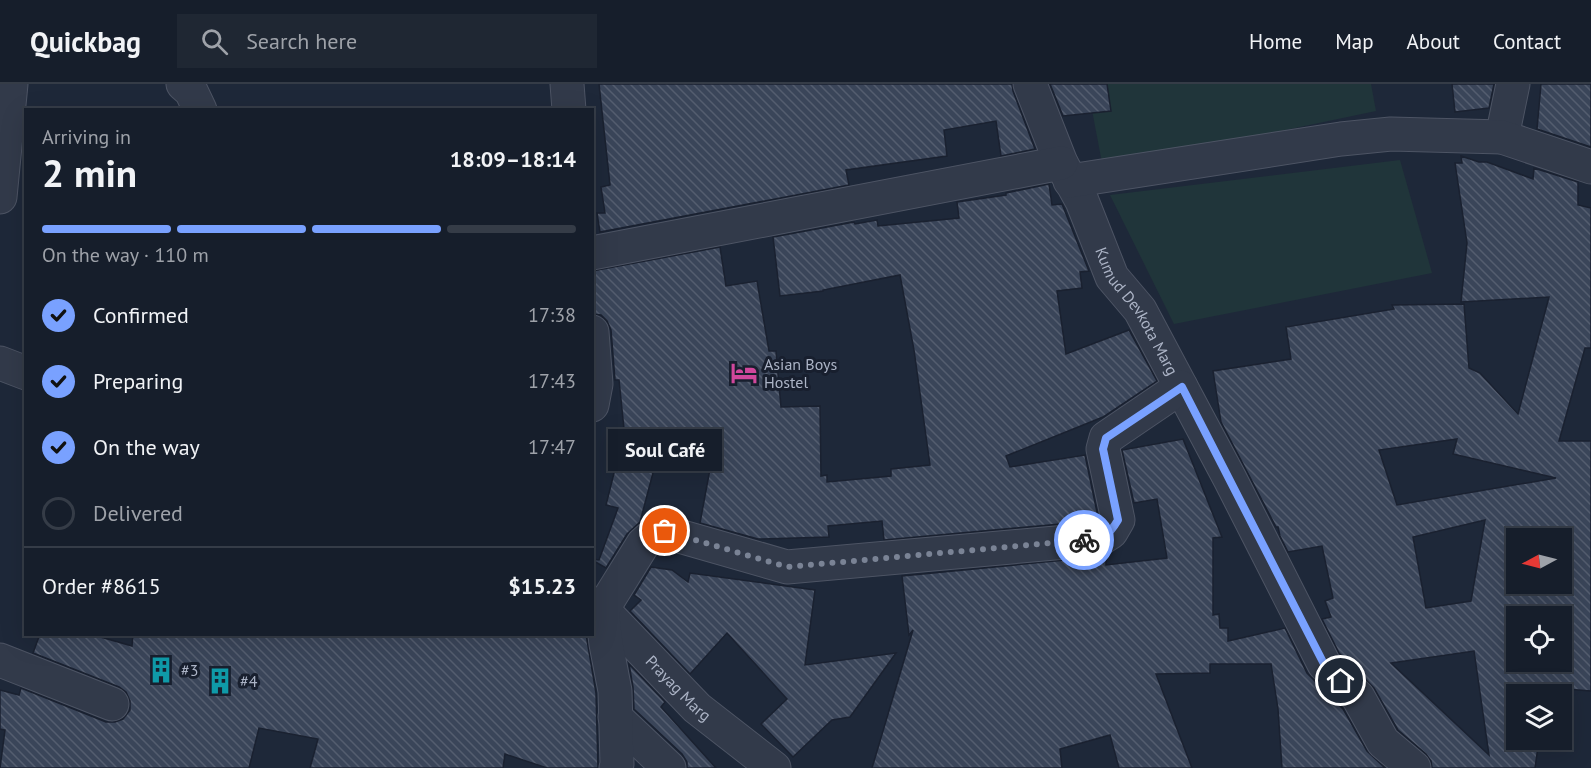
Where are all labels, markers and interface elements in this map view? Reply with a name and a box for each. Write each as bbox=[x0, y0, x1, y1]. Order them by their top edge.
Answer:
search box bbox=[177, 14, 597, 68]
text: Quickbag bbox=[30, 23, 141, 60]
icon: search bbox=[198, 25, 231, 58]
text: Search here bbox=[246, 27, 357, 55]
text: Home bbox=[1249, 28, 1302, 55]
text: Map bbox=[1335, 28, 1374, 55]
text: About bbox=[1407, 28, 1460, 55]
text: Contact bbox=[1493, 28, 1561, 55]
text: Arriving in bbox=[42, 124, 131, 150]
text: 18:09–18:14 bbox=[450, 145, 576, 173]
text: 2 min bbox=[42, 147, 137, 198]
text: On the way · 110 m bbox=[42, 242, 209, 268]
street label: Kumud Devkota Marg bbox=[1091, 244, 1183, 378]
icon: check bbox=[42, 299, 75, 332]
text: Confirmed bbox=[93, 301, 189, 329]
text: 17:38 bbox=[528, 302, 576, 328]
place label: Asian Boys Hostel bbox=[764, 354, 838, 392]
hotel icon: Asian Boys Hostel bbox=[729, 358, 759, 388]
icon: check bbox=[42, 365, 75, 398]
text: Preparing bbox=[93, 367, 183, 395]
text: 17:43 bbox=[528, 368, 576, 394]
callout: Soul Café bbox=[608, 429, 722, 471]
icon: check bbox=[42, 431, 75, 464]
text: On the way bbox=[93, 433, 200, 461]
text: 17:47 bbox=[528, 434, 576, 460]
text: Soul Café bbox=[625, 437, 705, 463]
text: Delivered bbox=[93, 499, 183, 527]
pin bbox=[639, 505, 690, 556]
courier bbox=[1054, 510, 1114, 570]
icon: bag bbox=[648, 514, 681, 547]
icon: bike bbox=[1068, 524, 1101, 557]
north arrow bbox=[1506, 528, 1572, 594]
map controls bbox=[1506, 528, 1572, 750]
text: Order #8615 bbox=[42, 572, 161, 600]
text: $15.23 bbox=[508, 572, 576, 600]
button: locate bbox=[1506, 606, 1572, 672]
street label: Prayag Marg bbox=[642, 651, 715, 725]
building icon: #3 bbox=[146, 655, 176, 685]
pin bbox=[1315, 655, 1366, 706]
place label: #3 bbox=[181, 660, 198, 680]
icon: home bbox=[1324, 664, 1357, 697]
building icon: #4 bbox=[205, 666, 235, 696]
place label: #4 bbox=[240, 671, 258, 691]
button: layers bbox=[1506, 684, 1572, 750]

